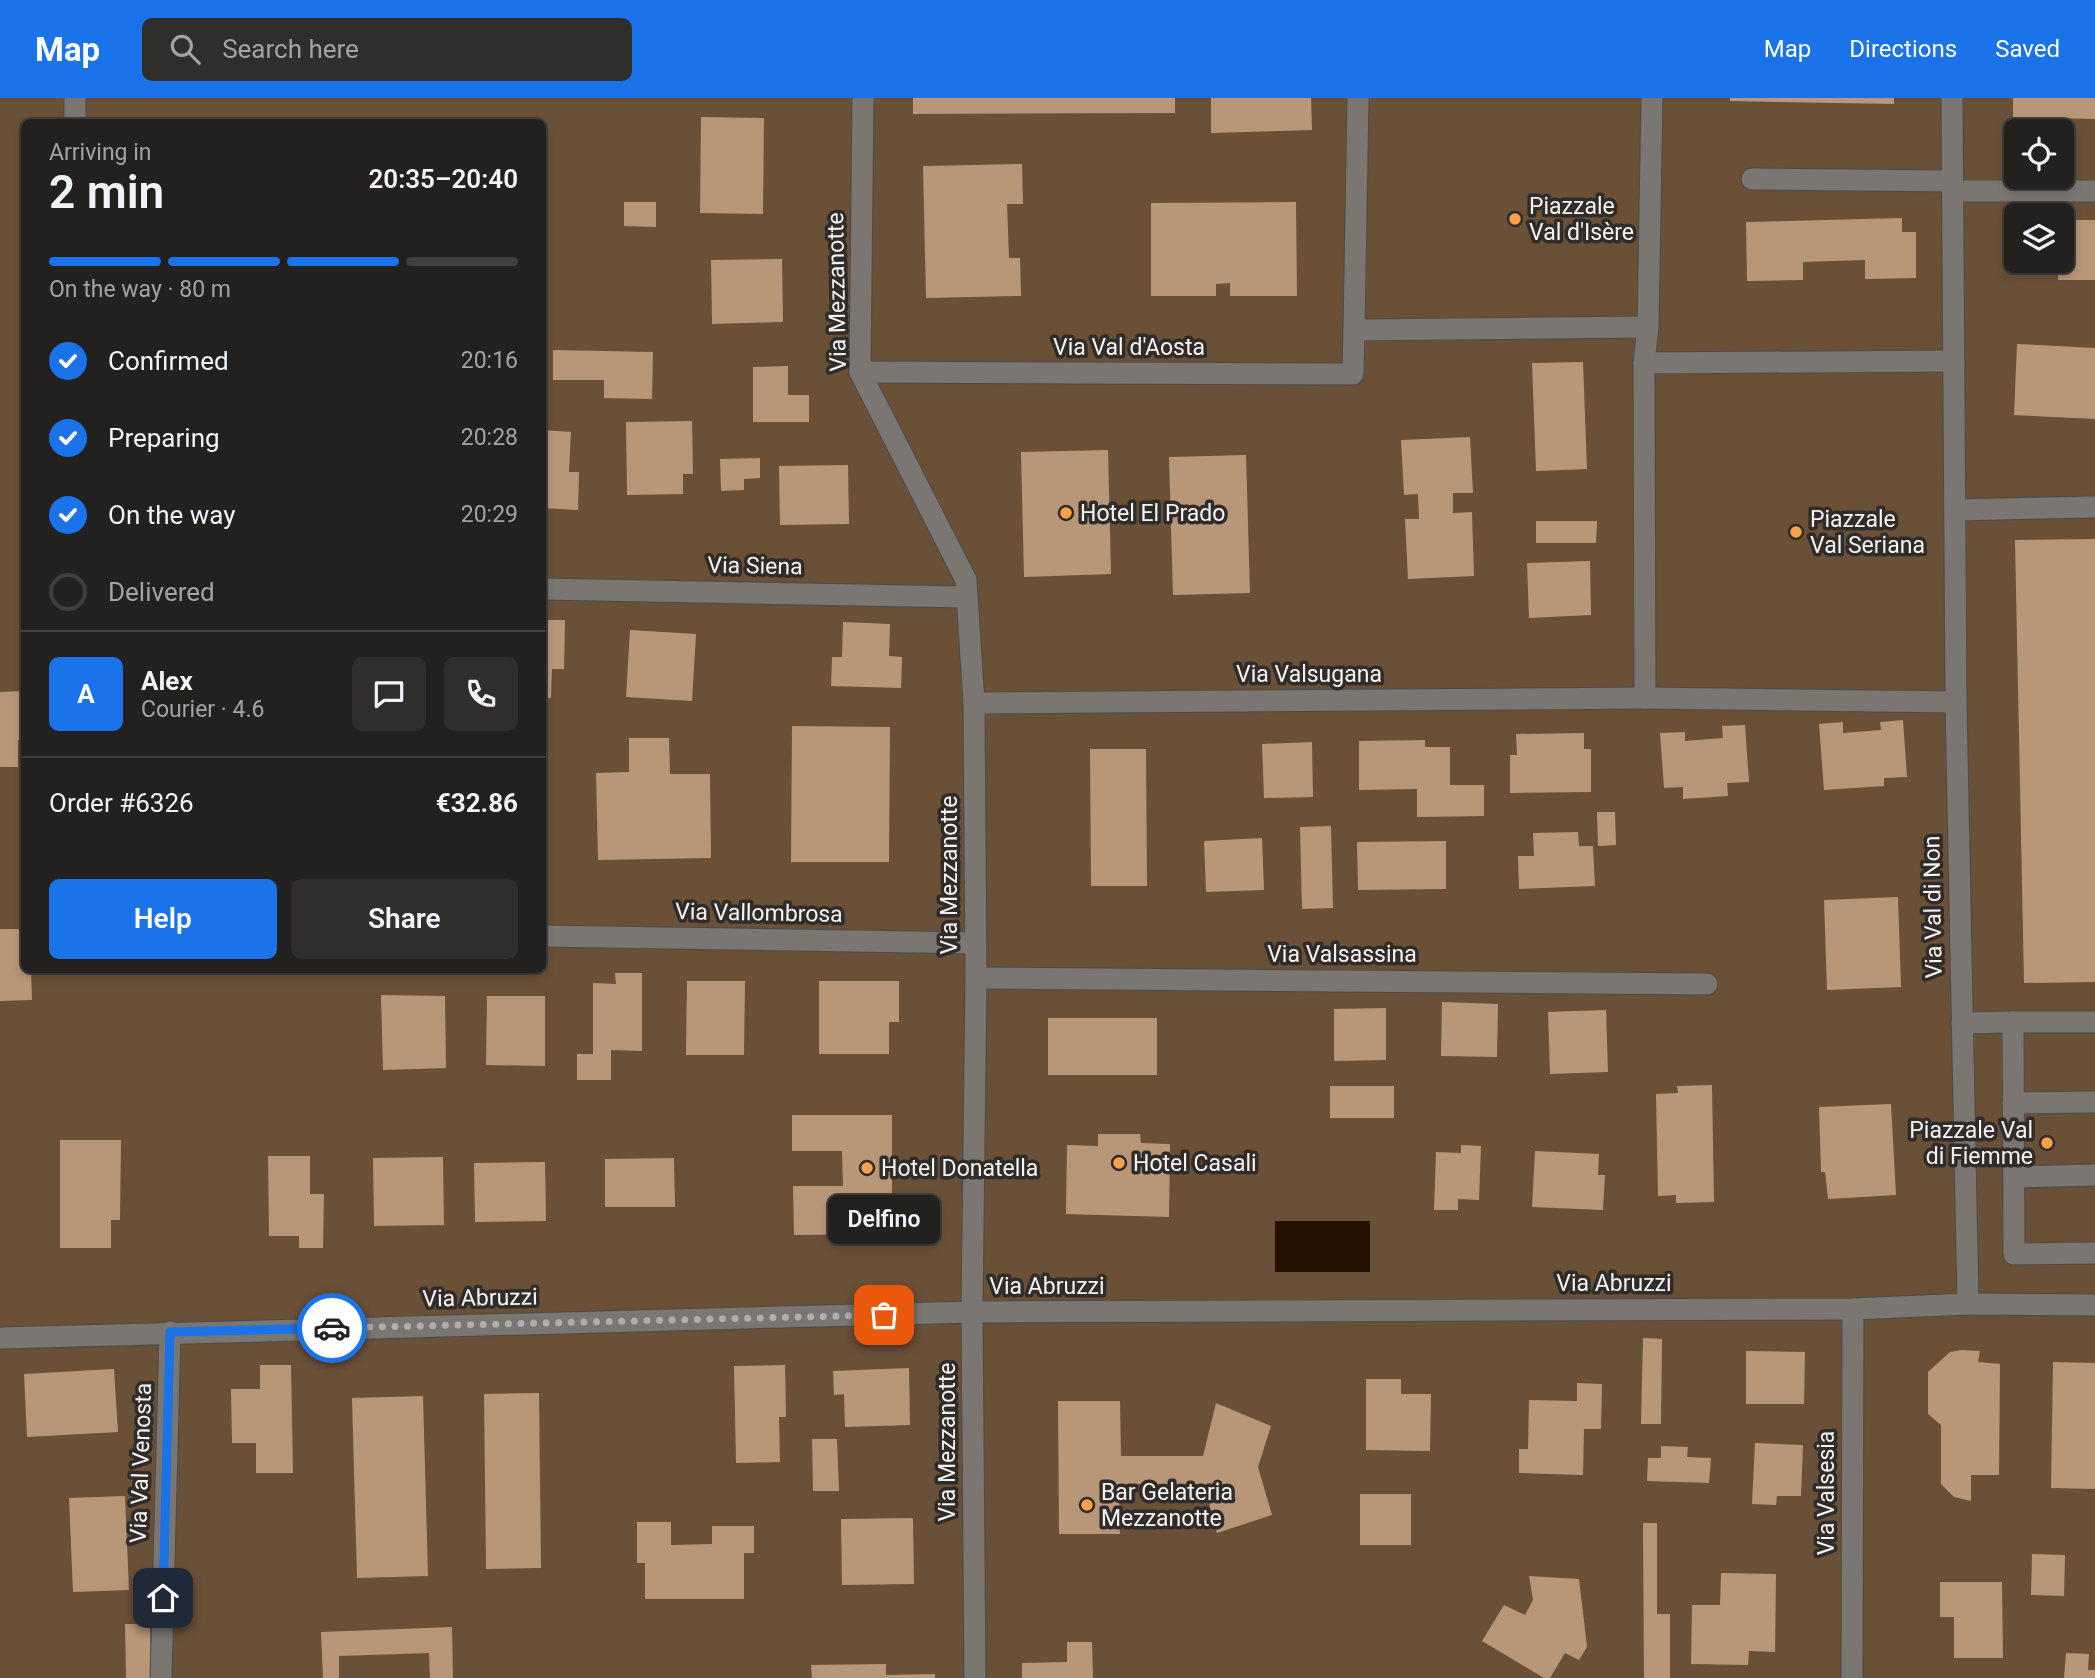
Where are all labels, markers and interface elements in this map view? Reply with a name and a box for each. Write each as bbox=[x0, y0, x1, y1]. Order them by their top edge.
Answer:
search box bbox=[142, 18, 632, 81]
text: Map bbox=[35, 30, 100, 69]
icon: search bbox=[166, 30, 204, 68]
text: Search here bbox=[222, 34, 359, 64]
text: Map bbox=[1764, 35, 1811, 63]
text: Directions bbox=[1849, 35, 1957, 63]
text: Saved bbox=[1995, 35, 2060, 63]
map controls bbox=[2004, 119, 2074, 273]
button: locate bbox=[2004, 119, 2074, 189]
text: Arriving in bbox=[49, 139, 152, 166]
text: 20:35–20:40 bbox=[368, 164, 518, 194]
text: 2 min bbox=[49, 165, 164, 219]
place label: Piazzale Val d'Isère bbox=[1529, 193, 1634, 246]
button: layers bbox=[2004, 203, 2074, 273]
marker: Piazzale Val d'Isère bbox=[1507, 211, 1523, 227]
street label: Via Mezzanotte bbox=[822, 212, 852, 372]
text: On the way · 80 m bbox=[49, 276, 231, 303]
street label: Via Val d'Aosta bbox=[1053, 334, 1205, 361]
icon: check bbox=[49, 342, 87, 380]
text: Confirmed bbox=[108, 346, 229, 376]
text: 20:16 bbox=[461, 347, 518, 374]
icon: check bbox=[49, 419, 87, 457]
text: Preparing bbox=[108, 423, 220, 453]
text: 20:28 bbox=[461, 424, 518, 451]
icon: check bbox=[49, 496, 87, 534]
text: On the way bbox=[108, 500, 236, 530]
place label: Hotel El Prado bbox=[1080, 500, 1225, 527]
text: 20:29 bbox=[461, 501, 518, 528]
marker: Hotel El Prado bbox=[1058, 505, 1074, 521]
place label: Piazzale Val Seriana bbox=[1810, 506, 1925, 559]
marker: Piazzale Val Seriana bbox=[1788, 524, 1804, 540]
street label: Via Siena bbox=[707, 552, 803, 580]
text: Delivered bbox=[108, 577, 215, 607]
button: chat bbox=[352, 657, 426, 731]
button: phone bbox=[444, 657, 518, 731]
street label: Via Valsugana bbox=[1236, 661, 1382, 688]
text: Alex bbox=[141, 666, 193, 696]
text: A bbox=[77, 679, 95, 709]
text: Courier · 4.6 bbox=[141, 696, 264, 723]
text: Order #6326 bbox=[49, 788, 194, 818]
text: €32.86 bbox=[436, 788, 518, 818]
street label: Via Mezzanotte bbox=[936, 795, 963, 955]
street label: Via Val di Non bbox=[1918, 835, 1948, 979]
button: Help bbox=[49, 879, 277, 959]
button: Share bbox=[291, 879, 518, 959]
street label: Via Vallombrosa bbox=[675, 898, 843, 928]
street label: Via Valsassina bbox=[1267, 941, 1417, 968]
place label: Piazzale Val di Fiemme bbox=[1909, 1117, 2033, 1170]
marker: Piazzale Val di Fiemme bbox=[2039, 1135, 2055, 1151]
place label: Hotel Casali bbox=[1133, 1150, 1257, 1177]
place label: Hotel Donatella bbox=[881, 1155, 1038, 1182]
marker: Hotel Casali bbox=[1111, 1155, 1127, 1171]
marker: Hotel Donatella bbox=[859, 1160, 875, 1176]
callout: Delfino bbox=[828, 1196, 940, 1245]
text: Delfino bbox=[848, 1206, 920, 1233]
street label: Via Abruzzi bbox=[1556, 1270, 1672, 1297]
street label: Via Abruzzi bbox=[989, 1273, 1105, 1300]
street label: Via Abruzzi bbox=[422, 1283, 538, 1313]
pin bbox=[854, 1285, 914, 1345]
courier bbox=[297, 1293, 367, 1363]
icon: bag bbox=[865, 1296, 903, 1334]
icon: car bbox=[313, 1309, 351, 1347]
street label: Via Mezzanotte bbox=[934, 1362, 961, 1522]
street label: Via Val Venosta bbox=[125, 1382, 157, 1544]
street label: Via Valsesia bbox=[1813, 1431, 1840, 1555]
place label: Bar Gelateria Mezzanotte bbox=[1101, 1479, 1233, 1532]
marker: Bar Gelateria Mezzanotte bbox=[1079, 1497, 1095, 1513]
pin bbox=[133, 1568, 193, 1628]
icon: home bbox=[144, 1579, 182, 1617]

